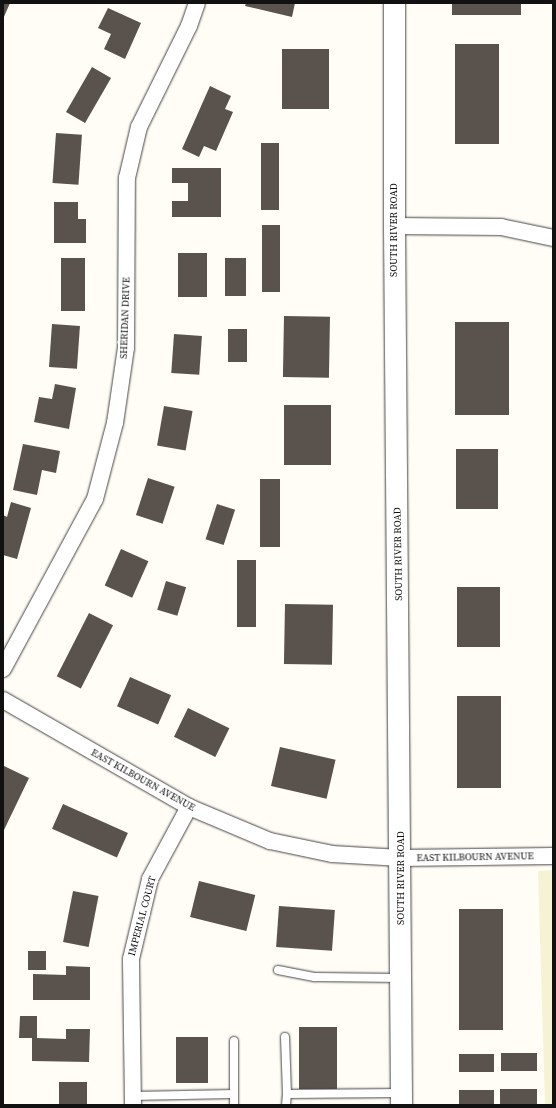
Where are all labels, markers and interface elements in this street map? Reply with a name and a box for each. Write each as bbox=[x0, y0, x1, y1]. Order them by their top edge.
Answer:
street label: SOUTH RIVER ROAD bbox=[388, 183, 400, 277]
street label: SHERIDAN DRIVE bbox=[118, 277, 132, 359]
street label: SOUTH RIVER ROAD bbox=[391, 507, 405, 601]
street label: EAST KILBOURN AVENUE bbox=[89, 746, 197, 814]
street label: SOUTH RIVER ROAD bbox=[395, 831, 407, 925]
street label: EAST KILBOURN AVENUE bbox=[416, 850, 534, 864]
street label: IMPERIAL COURT bbox=[126, 875, 158, 957]

